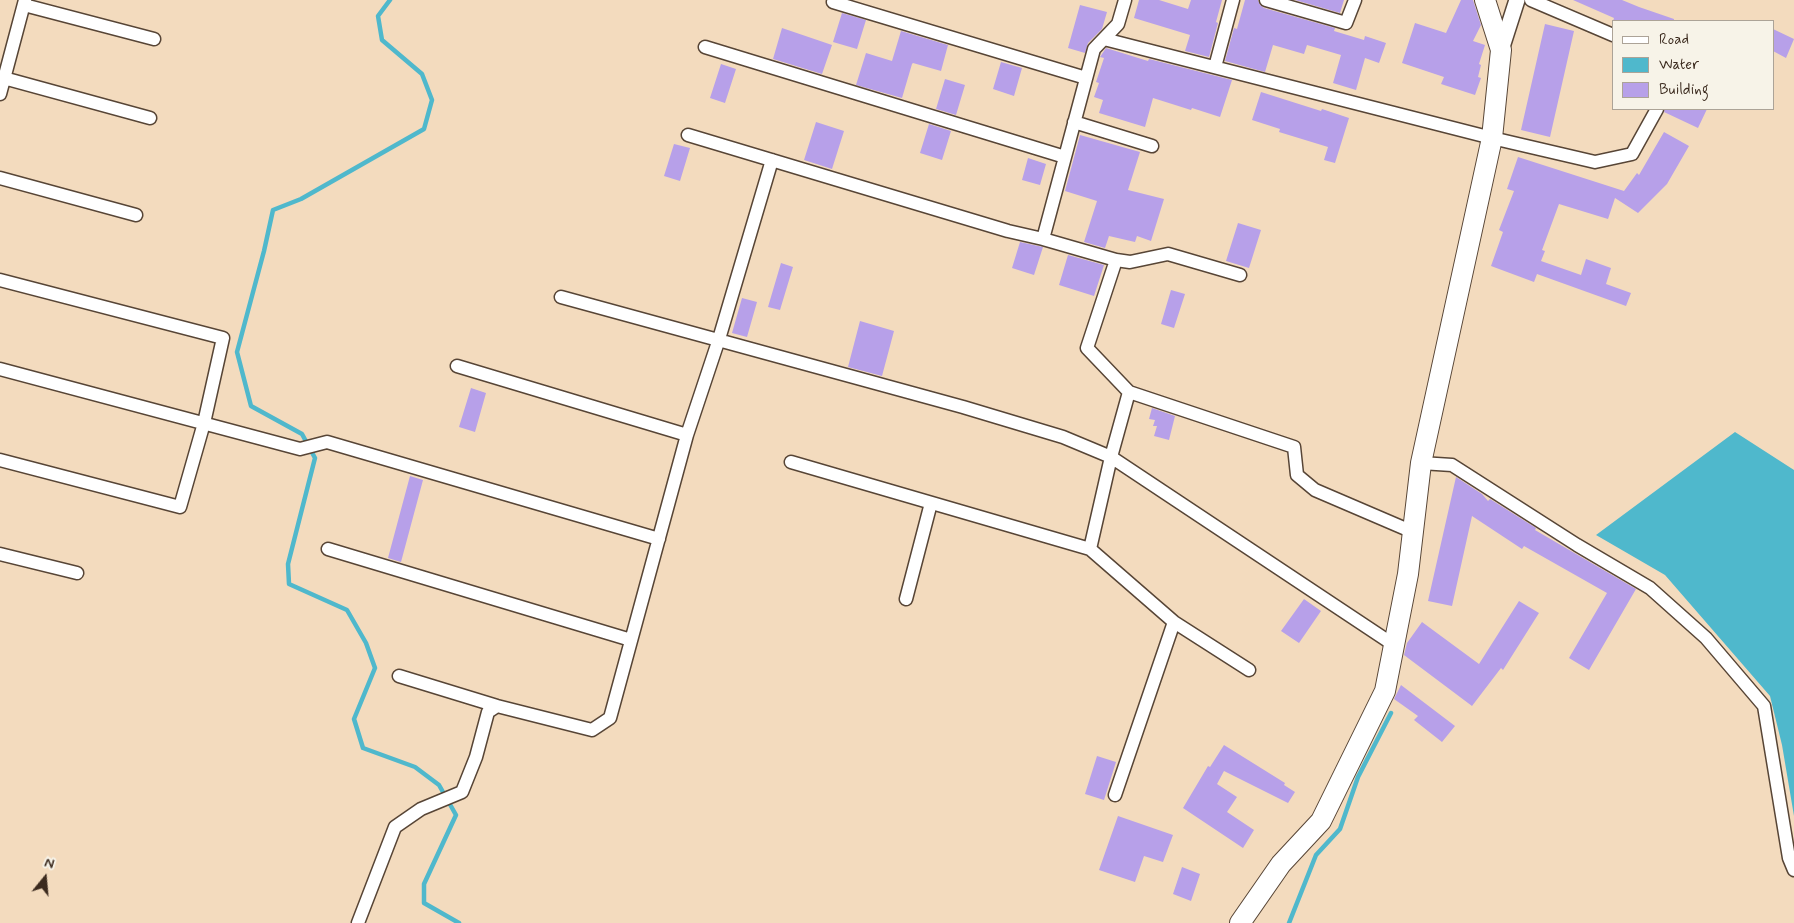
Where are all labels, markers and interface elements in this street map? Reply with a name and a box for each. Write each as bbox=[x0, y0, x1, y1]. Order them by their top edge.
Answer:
legend bbox=[1612, 20, 1774, 110]
text: Road bbox=[1659, 30, 1689, 50]
text: Water bbox=[1659, 55, 1699, 75]
text: Building bbox=[1659, 80, 1709, 100]
north arrow bbox=[20, 853, 70, 903]
text: N bbox=[42, 854, 56, 874]

